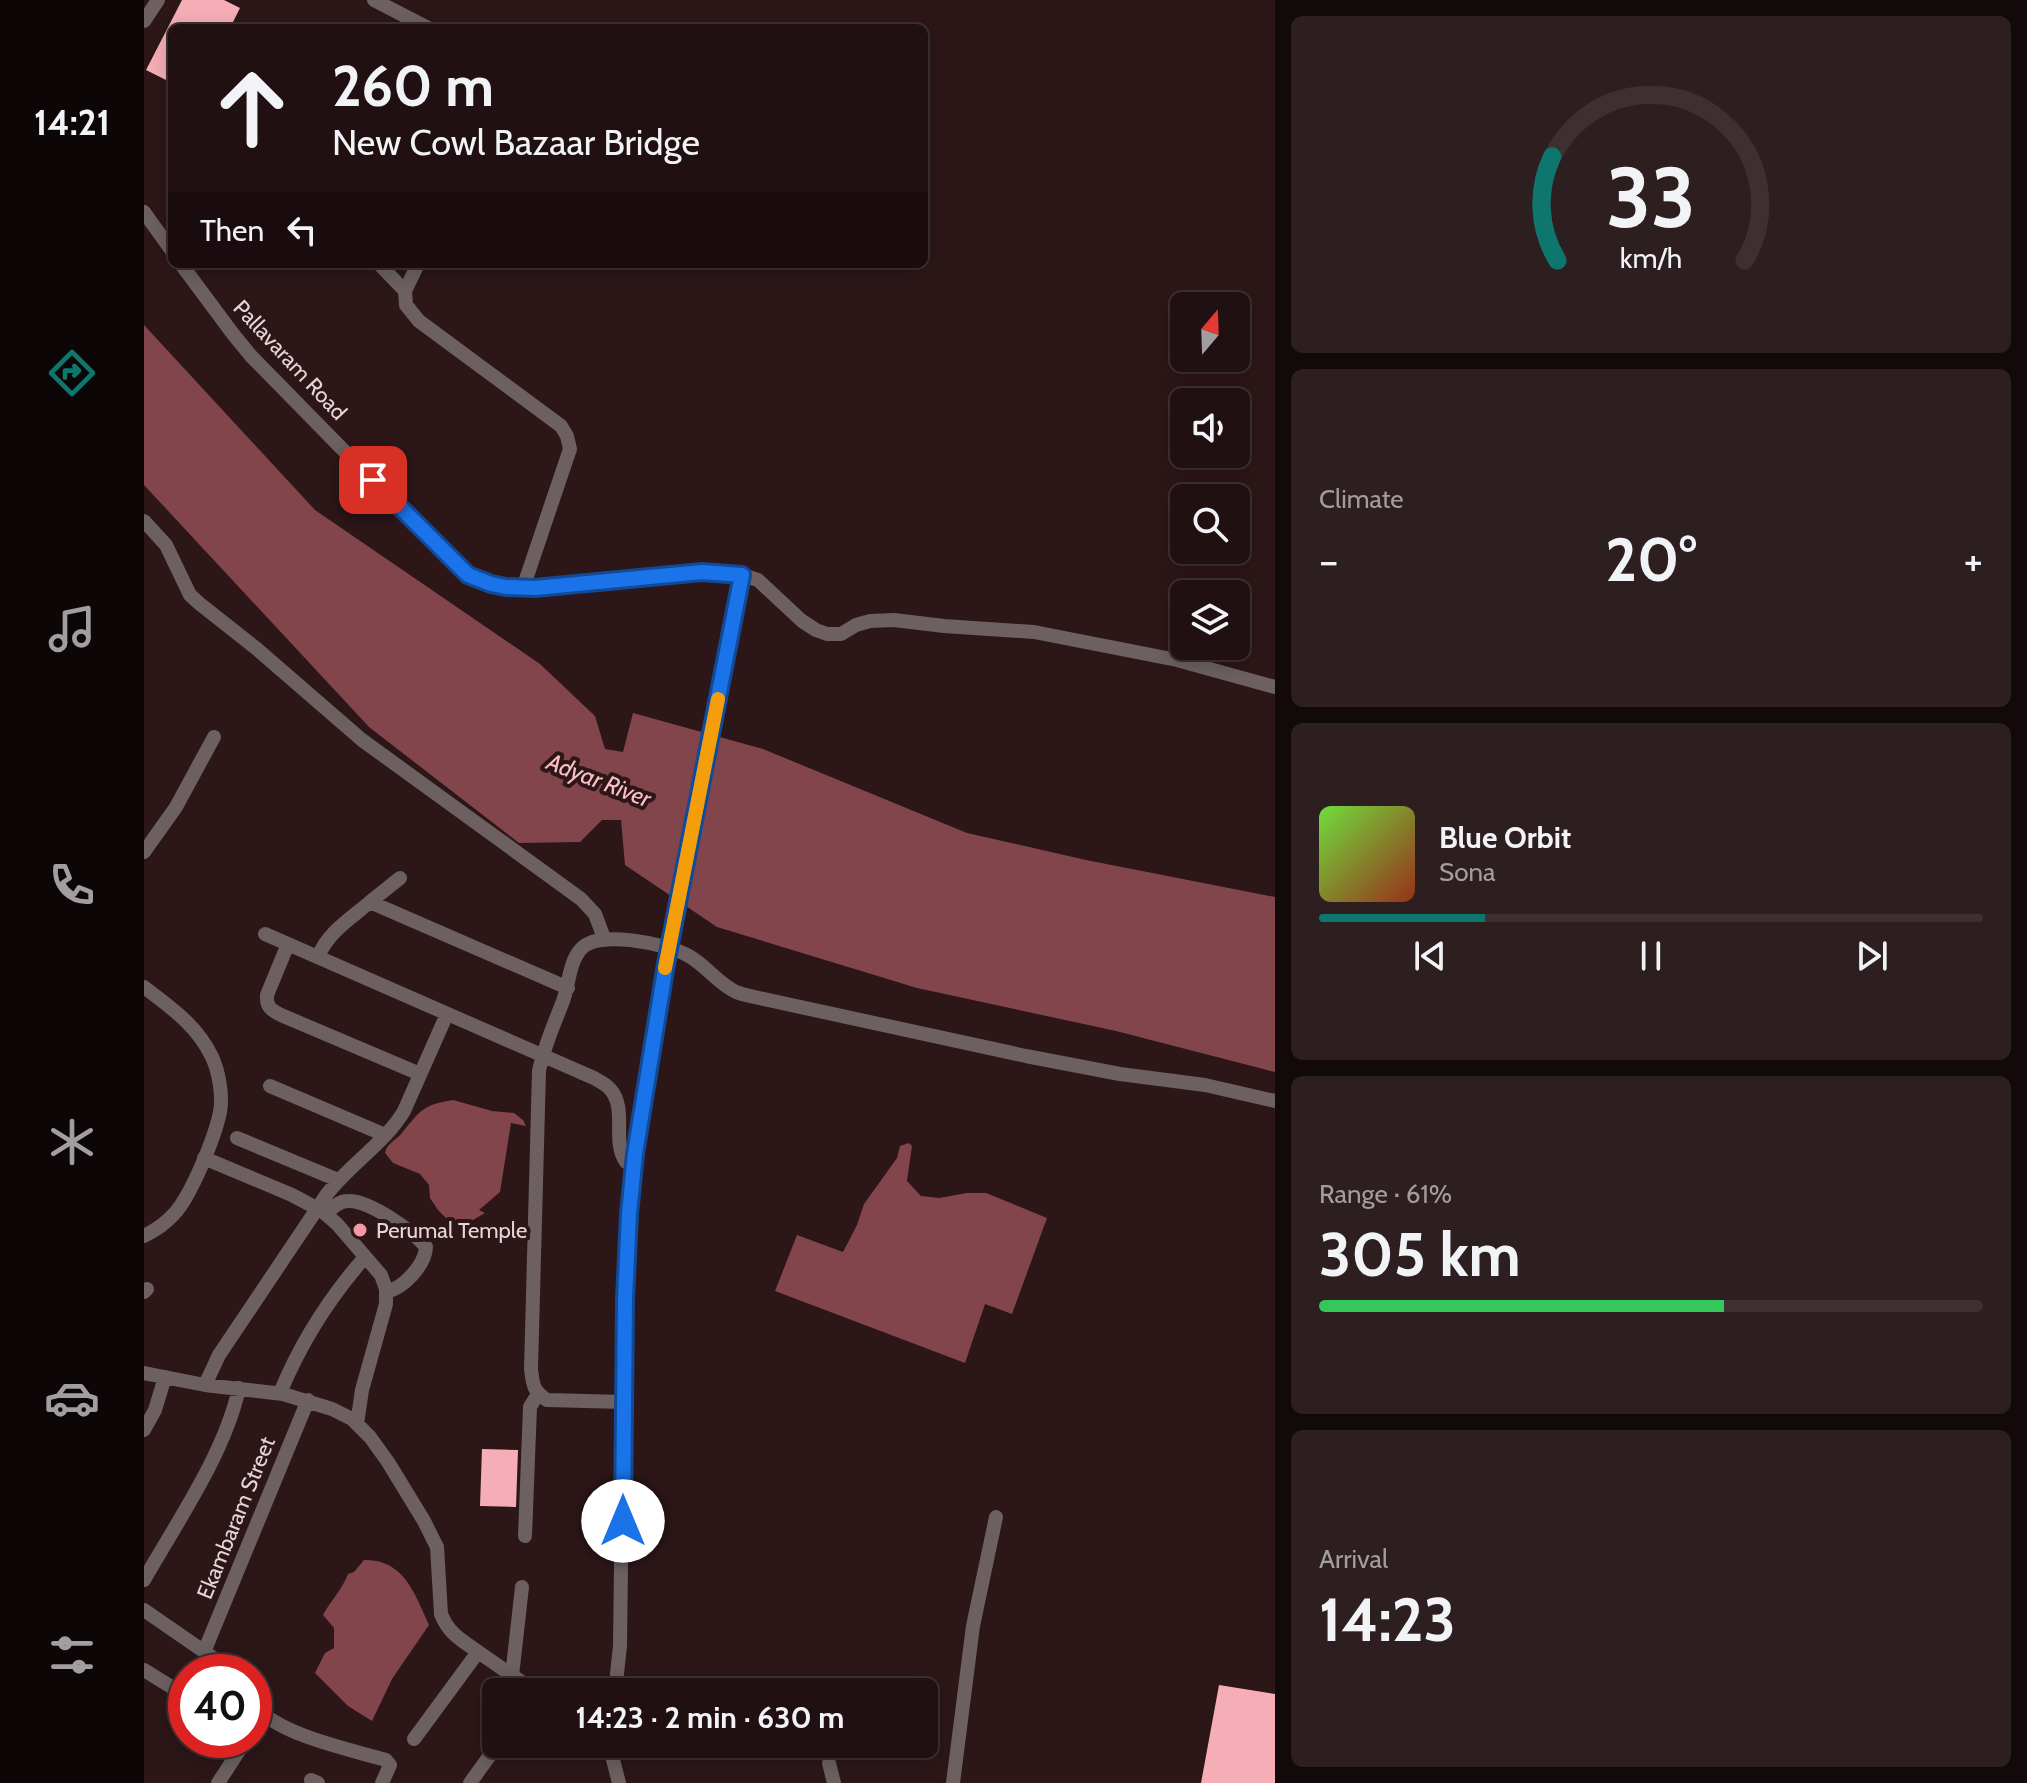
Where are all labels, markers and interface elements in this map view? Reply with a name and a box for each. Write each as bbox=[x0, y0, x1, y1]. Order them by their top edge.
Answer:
text: 260 m bbox=[332, 52, 494, 120]
icon: ahead bbox=[200, 56, 304, 160]
text: 14:21 bbox=[34, 100, 110, 144]
text: New Cowl Bazaar Bridge bbox=[332, 120, 700, 164]
text: 33 bbox=[1606, 146, 1696, 247]
icon: left bbox=[280, 208, 324, 252]
text: Then bbox=[200, 212, 264, 249]
text: km/h bbox=[1620, 240, 1682, 275]
north arrow bbox=[1170, 292, 1250, 372]
map controls bbox=[1170, 292, 1250, 660]
street label: Pallavaram Road bbox=[228, 294, 352, 426]
icon: directions bbox=[44, 345, 100, 401]
button: sound bbox=[1170, 388, 1250, 468]
pin bbox=[339, 446, 407, 514]
icon: arrive bbox=[351, 458, 395, 502]
text: Climate bbox=[1319, 483, 1404, 515]
button: search bbox=[1170, 484, 1250, 564]
text: 20° bbox=[1605, 523, 1697, 596]
text: − bbox=[1319, 534, 1338, 587]
text: + bbox=[1964, 534, 1983, 587]
button: layers bbox=[1170, 580, 1250, 660]
icon: music bbox=[44, 601, 100, 657]
water label: Adyar River bbox=[542, 747, 657, 814]
text: Blue Orbit bbox=[1439, 819, 1571, 856]
text: Sona bbox=[1439, 856, 1496, 888]
icon: phone bbox=[44, 857, 100, 913]
icon: previous bbox=[1408, 934, 1452, 978]
icon: pause bbox=[1629, 934, 1673, 978]
icon: next bbox=[1850, 934, 1894, 978]
icon: climate bbox=[44, 1114, 100, 1170]
text: Range · 61% bbox=[1319, 1178, 1452, 1210]
place label: Perumal Temple bbox=[376, 1217, 527, 1244]
text: 305 km bbox=[1319, 1218, 1521, 1291]
marker: Perumal Temple bbox=[351, 1221, 369, 1239]
icon: car bbox=[44, 1370, 100, 1426]
street label: Ekambaram Street bbox=[191, 1432, 281, 1603]
position arrow bbox=[581, 1479, 665, 1563]
text: Arrival bbox=[1319, 1543, 1388, 1575]
text: 14:23 bbox=[1319, 1583, 1456, 1656]
icon: filters bbox=[44, 1627, 100, 1683]
speed limit sign: 40 bbox=[168, 1654, 272, 1758]
text: 14:23 · 2 min · 630 m bbox=[576, 1699, 844, 1736]

